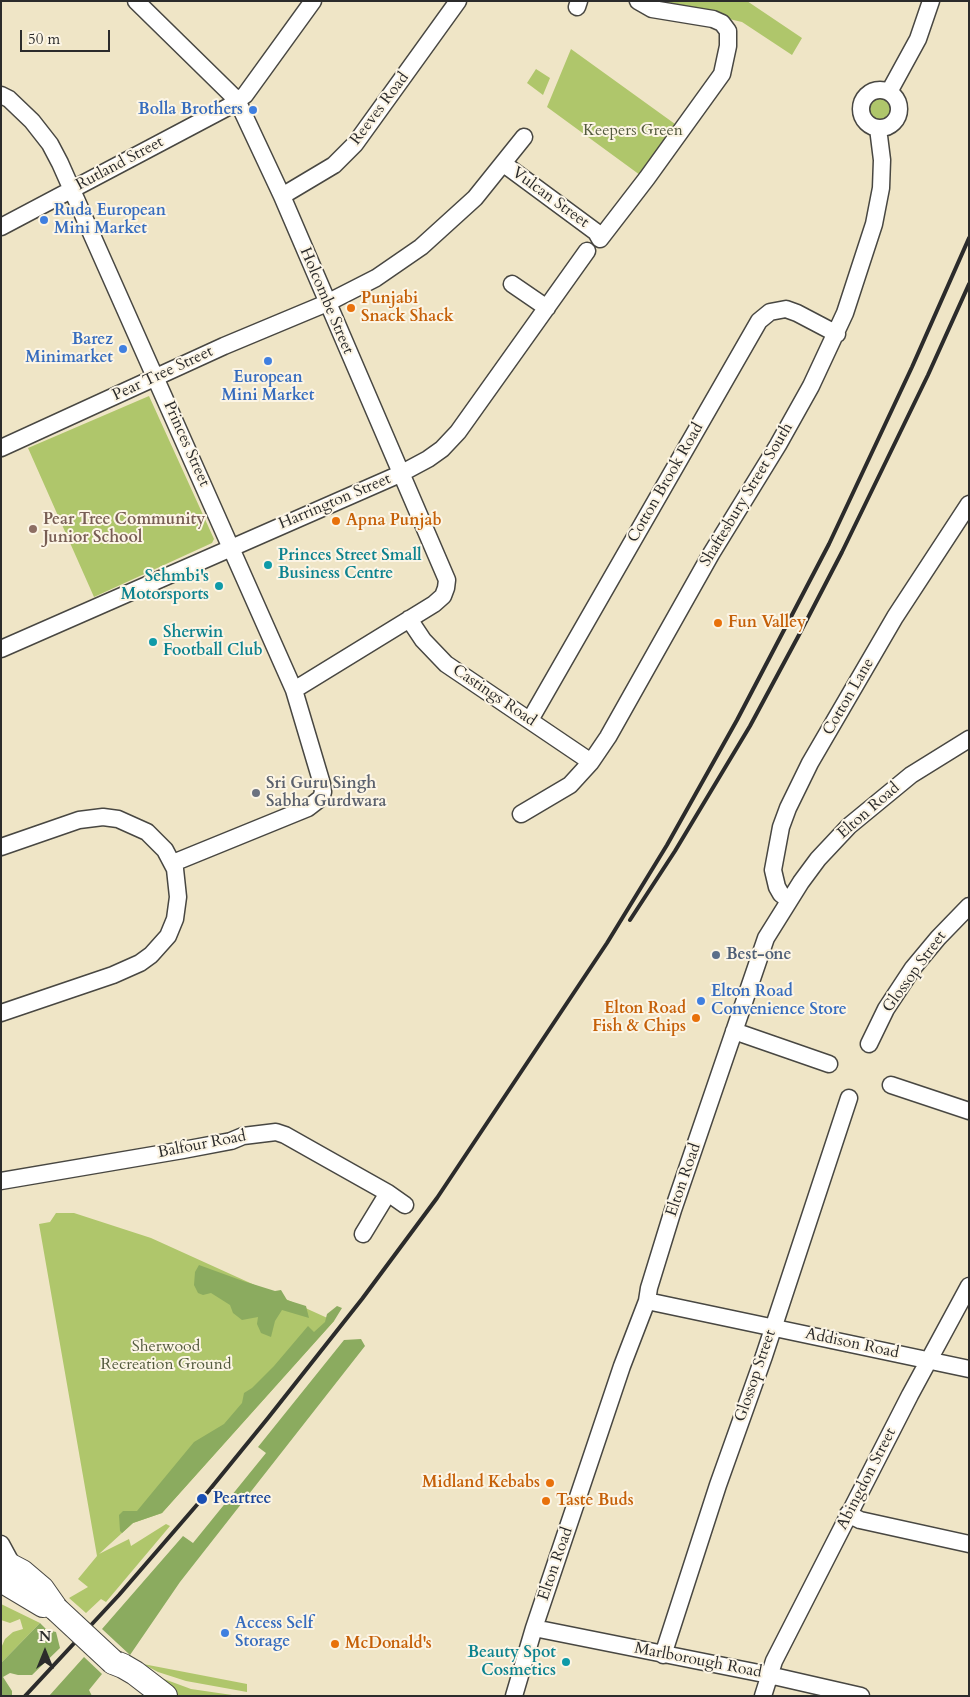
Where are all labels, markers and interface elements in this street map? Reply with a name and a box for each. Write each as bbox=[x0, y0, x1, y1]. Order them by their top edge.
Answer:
scale bar bbox=[22, 20, 112, 52]
text: 50 m bbox=[28, 29, 60, 49]
street label: Reeves Road bbox=[347, 69, 413, 149]
place label: Bolla Brothers bbox=[138, 100, 243, 120]
marker: Bolla Brothers bbox=[247, 104, 259, 116]
park label: Keepers Green bbox=[583, 121, 683, 141]
street label: Rutland Street bbox=[73, 133, 167, 195]
street label: Vulcan Street bbox=[508, 164, 592, 232]
place label: Ruda European Mini Market bbox=[54, 201, 166, 239]
marker: Ruda European Mini Market bbox=[38, 214, 50, 226]
street label: Holcombe Street bbox=[295, 245, 357, 357]
place label: Punjabi Snack Shack bbox=[361, 289, 454, 327]
marker: Punjabi Snack Shack bbox=[345, 302, 357, 314]
place label: Barez Minimarket bbox=[25, 330, 113, 368]
street label: Pear Tree Street bbox=[110, 342, 216, 406]
marker: Barez Minimarket bbox=[117, 343, 129, 355]
marker: European Mini Market bbox=[262, 355, 274, 367]
place label: European Mini Market bbox=[222, 368, 314, 406]
street label: Princes Street bbox=[159, 398, 213, 490]
street label: Cotton Brook Road bbox=[624, 420, 708, 546]
street label: Shaftesbury Street South bbox=[696, 420, 798, 570]
street label: Harrington Street bbox=[276, 470, 394, 534]
place label: Pear Tree Community Junior School bbox=[43, 510, 205, 548]
place label: Apna Punjab bbox=[346, 511, 442, 531]
marker: Apna Punjab bbox=[330, 515, 342, 527]
marker: Pear Tree Community Junior School bbox=[27, 523, 39, 535]
place label: Princes Street Small Business Centre bbox=[278, 546, 422, 584]
marker: Princes Street Small Business Centre bbox=[262, 559, 274, 571]
place label: Sehmbi's Motorsports bbox=[121, 567, 209, 605]
marker: Sehmbi's Motorsports bbox=[213, 580, 225, 592]
place label: Fun Valley bbox=[728, 613, 806, 633]
marker: Fun Valley bbox=[712, 617, 724, 629]
place label: Sherwin Football Club bbox=[163, 623, 263, 661]
marker: Sherwin Football Club bbox=[147, 636, 159, 648]
street label: Cotton Lane bbox=[819, 655, 879, 739]
street label: Castings Road bbox=[448, 661, 540, 731]
place label: Sri Guru Singh Sabha Gurdwara bbox=[266, 774, 387, 812]
street label: Elton Road bbox=[834, 779, 904, 843]
marker: Sri Guru Singh Sabha Gurdwara bbox=[250, 787, 262, 799]
street label: Glossop Street bbox=[879, 928, 951, 1016]
place label: Best-one bbox=[726, 945, 791, 965]
marker: Best-one bbox=[710, 949, 722, 961]
place label: Elton Road Convenience Store bbox=[711, 982, 847, 1020]
marker: Elton Road Convenience Store bbox=[695, 995, 707, 1007]
place label: Elton Road Fish & Chips bbox=[592, 999, 686, 1037]
marker: Elton Road Fish & Chips bbox=[690, 1012, 702, 1024]
street label: Balfour Road bbox=[156, 1127, 248, 1163]
street label: Elton Road bbox=[663, 1141, 705, 1219]
street label: Addison Road bbox=[803, 1325, 901, 1363]
street label: Glossop Street bbox=[731, 1327, 781, 1425]
park label: Sherwood Recreation Ground bbox=[101, 1337, 231, 1375]
street label: Abingdon Street bbox=[833, 1425, 901, 1533]
place label: Midland Kebabs bbox=[422, 1473, 540, 1493]
marker: Midland Kebabs bbox=[544, 1477, 556, 1489]
place label: Peartree bbox=[213, 1489, 271, 1509]
place label: Taste Buds bbox=[556, 1491, 634, 1511]
marker: Peartree bbox=[195, 1492, 209, 1506]
marker: Taste Buds bbox=[540, 1495, 552, 1507]
street label: Elton Road bbox=[535, 1525, 577, 1603]
place label: Access Self Storage bbox=[235, 1614, 313, 1652]
north arrow bbox=[20, 1627, 70, 1677]
text: N bbox=[39, 1627, 51, 1646]
marker: Access Self Storage bbox=[219, 1627, 231, 1639]
place label: McDonald's bbox=[345, 1634, 432, 1654]
marker: McDonald's bbox=[329, 1638, 341, 1650]
street label: Marlborough Road bbox=[633, 1639, 763, 1683]
place label: Beauty Spot Cosmetics bbox=[468, 1643, 556, 1681]
marker: Beauty Spot Cosmetics bbox=[560, 1656, 572, 1668]

